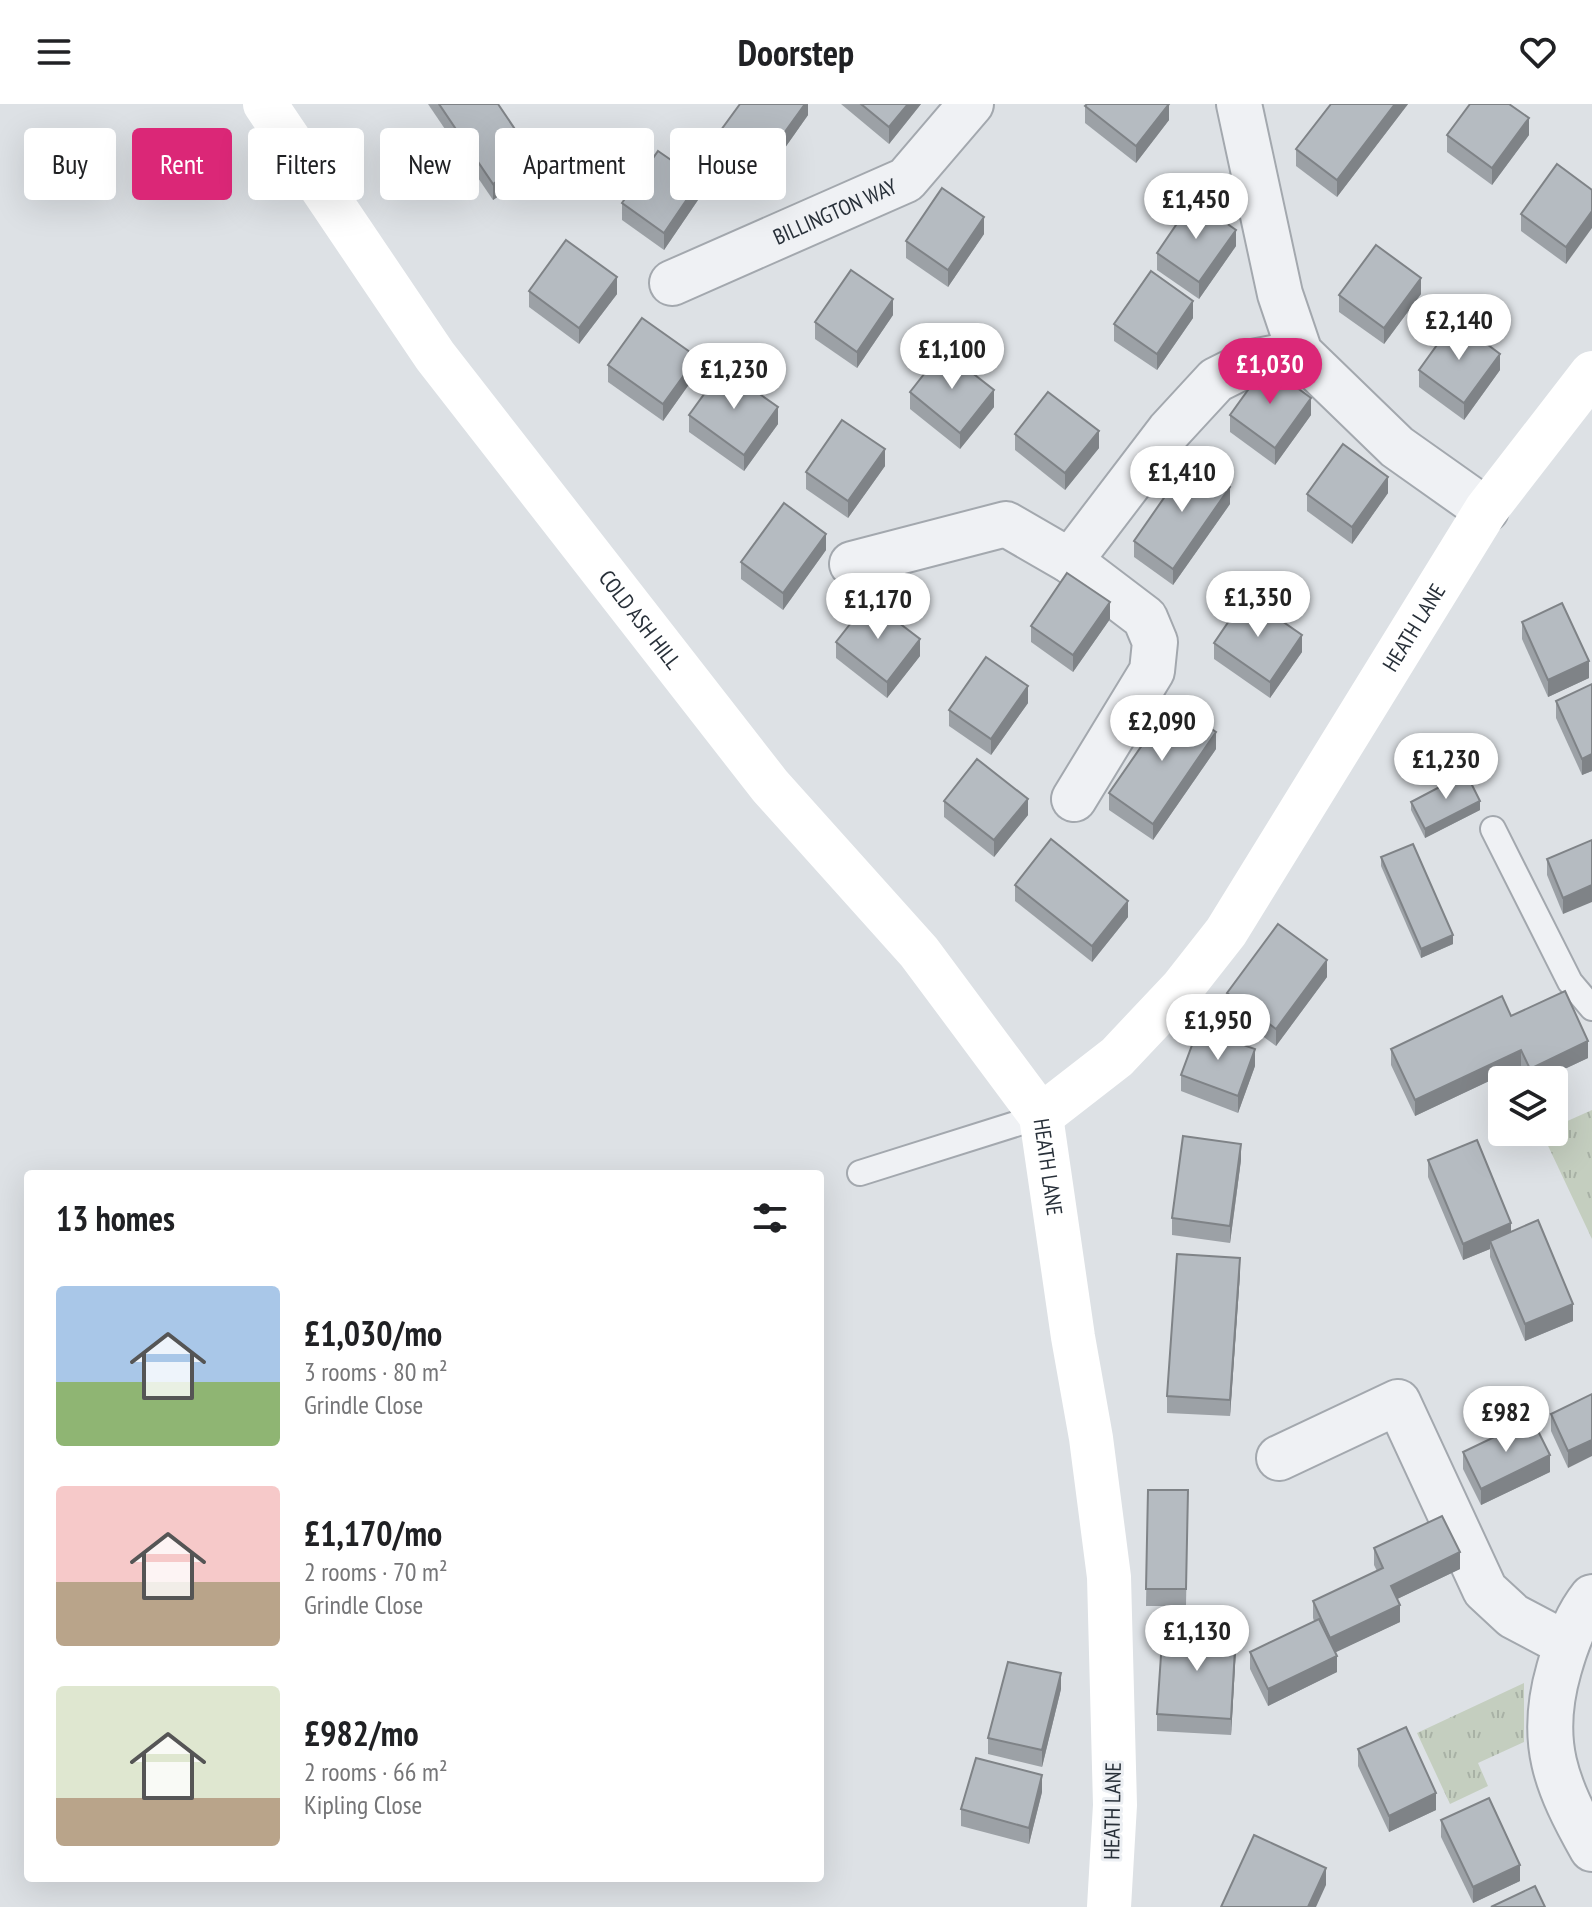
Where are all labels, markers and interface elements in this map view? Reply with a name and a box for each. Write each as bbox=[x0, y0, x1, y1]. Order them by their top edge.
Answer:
text: Doorstep bbox=[738, 29, 854, 76]
icon: menu bbox=[32, 30, 76, 74]
icon: heart bbox=[1516, 30, 1560, 74]
chip: Buy bbox=[24, 128, 116, 200]
chip: Rent bbox=[132, 128, 232, 200]
chip: Filters bbox=[248, 128, 364, 200]
chip: New bbox=[380, 128, 479, 200]
chip: Apartment bbox=[495, 128, 654, 200]
chip: House bbox=[670, 128, 786, 200]
street label: BILLINGTON WAY bbox=[769, 172, 901, 251]
pin: £1,450 bbox=[1131, 173, 1261, 241]
text: £1,450 bbox=[1162, 182, 1230, 215]
pin: £2,140 bbox=[1394, 294, 1524, 362]
text: £2,140 bbox=[1425, 303, 1493, 336]
pin: £1,100 bbox=[887, 323, 1017, 391]
text: £1,100 bbox=[918, 332, 986, 365]
pin: £1,030 bbox=[1205, 338, 1335, 406]
pin: £1,230 bbox=[669, 343, 799, 411]
text: £1,030 bbox=[1236, 347, 1304, 380]
text: £1,230 bbox=[700, 352, 768, 385]
pin: £1,410 bbox=[1117, 446, 1247, 514]
text: £1,410 bbox=[1148, 455, 1216, 488]
street label: COLD ASH HILL bbox=[593, 564, 688, 675]
pin: £1,350 bbox=[1193, 571, 1323, 639]
pin: £1,170 bbox=[813, 573, 943, 641]
street label: HEATH LANE bbox=[1376, 578, 1451, 676]
text: £1,350 bbox=[1224, 580, 1292, 613]
text: £1,170 bbox=[844, 582, 912, 615]
pin: £2,090 bbox=[1097, 695, 1227, 763]
text: £2,090 bbox=[1128, 704, 1196, 737]
pin: £1,230 bbox=[1381, 733, 1511, 801]
text: £1,230 bbox=[1412, 742, 1480, 775]
pin: £1,950 bbox=[1153, 994, 1283, 1062]
text: £1,950 bbox=[1184, 1003, 1252, 1036]
map controls bbox=[1488, 1066, 1568, 1146]
button: layers bbox=[1488, 1066, 1568, 1146]
street label: HEATH LANE bbox=[1028, 1117, 1069, 1217]
text: 13 homes bbox=[56, 1196, 175, 1240]
icon: filters bbox=[748, 1196, 792, 1240]
text: £1,030/mo bbox=[304, 1311, 442, 1355]
icon: home bbox=[120, 1318, 216, 1414]
text: 3 rooms · 80 m² bbox=[304, 1355, 448, 1388]
pin: £982 bbox=[1459, 1386, 1553, 1454]
text: Grindle Close bbox=[304, 1388, 423, 1421]
text: £982 bbox=[1481, 1395, 1531, 1428]
text: £1,170/mo bbox=[304, 1511, 442, 1555]
icon: home bbox=[120, 1518, 216, 1614]
text: 2 rooms · 70 m² bbox=[304, 1555, 448, 1588]
text: Grindle Close bbox=[304, 1588, 423, 1621]
pin: £1,130 bbox=[1132, 1605, 1262, 1673]
text: £1,130 bbox=[1163, 1614, 1231, 1647]
text: £982/mo bbox=[304, 1711, 419, 1755]
icon: home bbox=[120, 1718, 216, 1814]
text: 2 rooms · 66 m² bbox=[304, 1755, 448, 1788]
street label: HEATH LANE bbox=[1097, 1762, 1127, 1860]
text: Kipling Close bbox=[304, 1788, 422, 1821]

